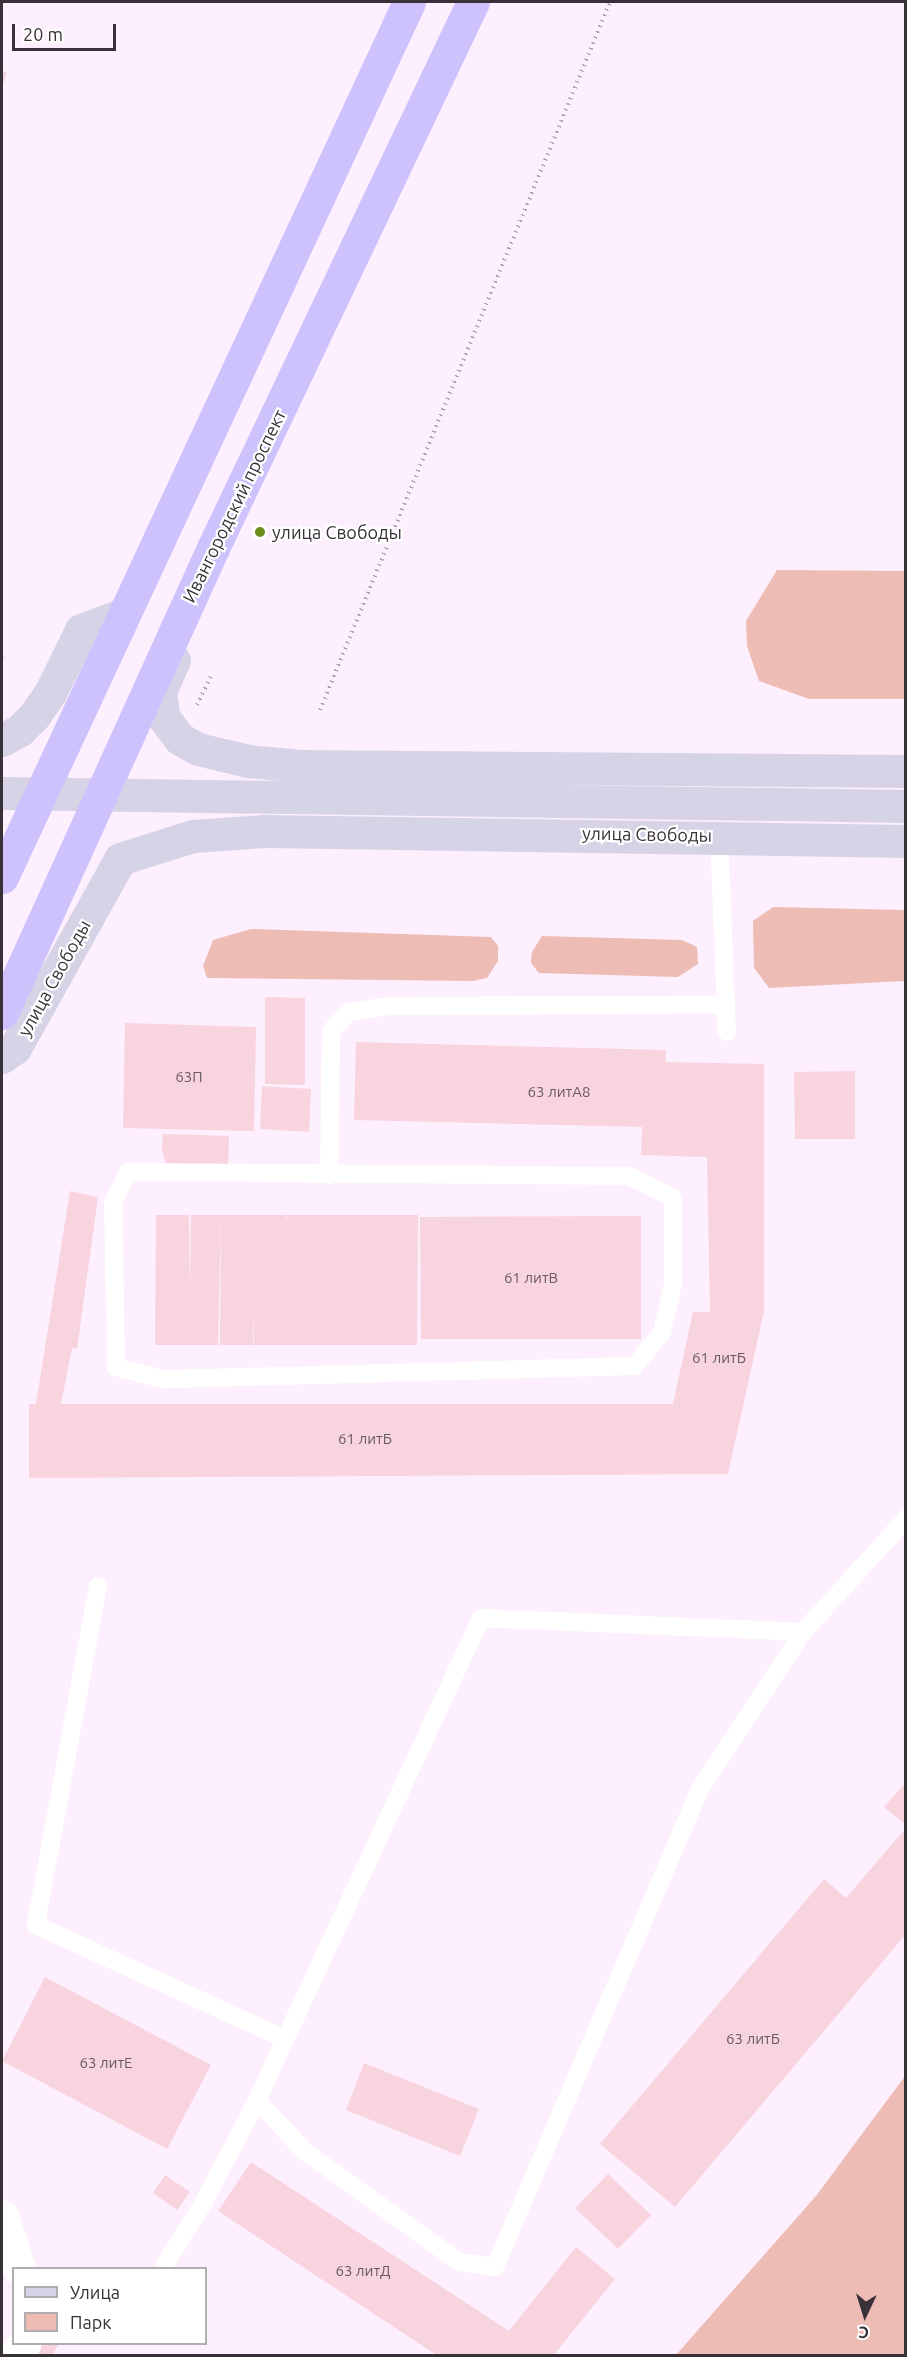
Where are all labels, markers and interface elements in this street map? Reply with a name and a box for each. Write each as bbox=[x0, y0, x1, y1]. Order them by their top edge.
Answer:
scale bar bbox=[15, 12, 118, 50]
text: 20 m bbox=[23, 24, 63, 44]
street label: Ивангородский проспект bbox=[178, 406, 290, 606]
place label: улица Свободы bbox=[272, 521, 402, 543]
marker: улица Свободы bbox=[253, 525, 267, 539]
street label: улица Свободы bbox=[582, 822, 712, 846]
street label: улица Свободы bbox=[13, 916, 95, 1040]
house number: 63П bbox=[175, 1068, 203, 1086]
house number: 63 литА8 bbox=[528, 1083, 590, 1101]
house number: 61 литВ bbox=[504, 1269, 558, 1287]
house number: 61 литБ bbox=[692, 1349, 746, 1367]
house number: 61 литБ bbox=[338, 1430, 392, 1448]
house number: 63 литБ bbox=[726, 2030, 780, 2048]
house number: 63 литЕ bbox=[79, 2054, 133, 2072]
house number: 63 литД bbox=[335, 2262, 391, 2280]
legend bbox=[12, 2267, 207, 2345]
text: Улица bbox=[70, 2282, 120, 2302]
north arrow bbox=[835, 2285, 895, 2345]
text: Парк bbox=[70, 2312, 111, 2332]
text: С bbox=[858, 2324, 869, 2342]

